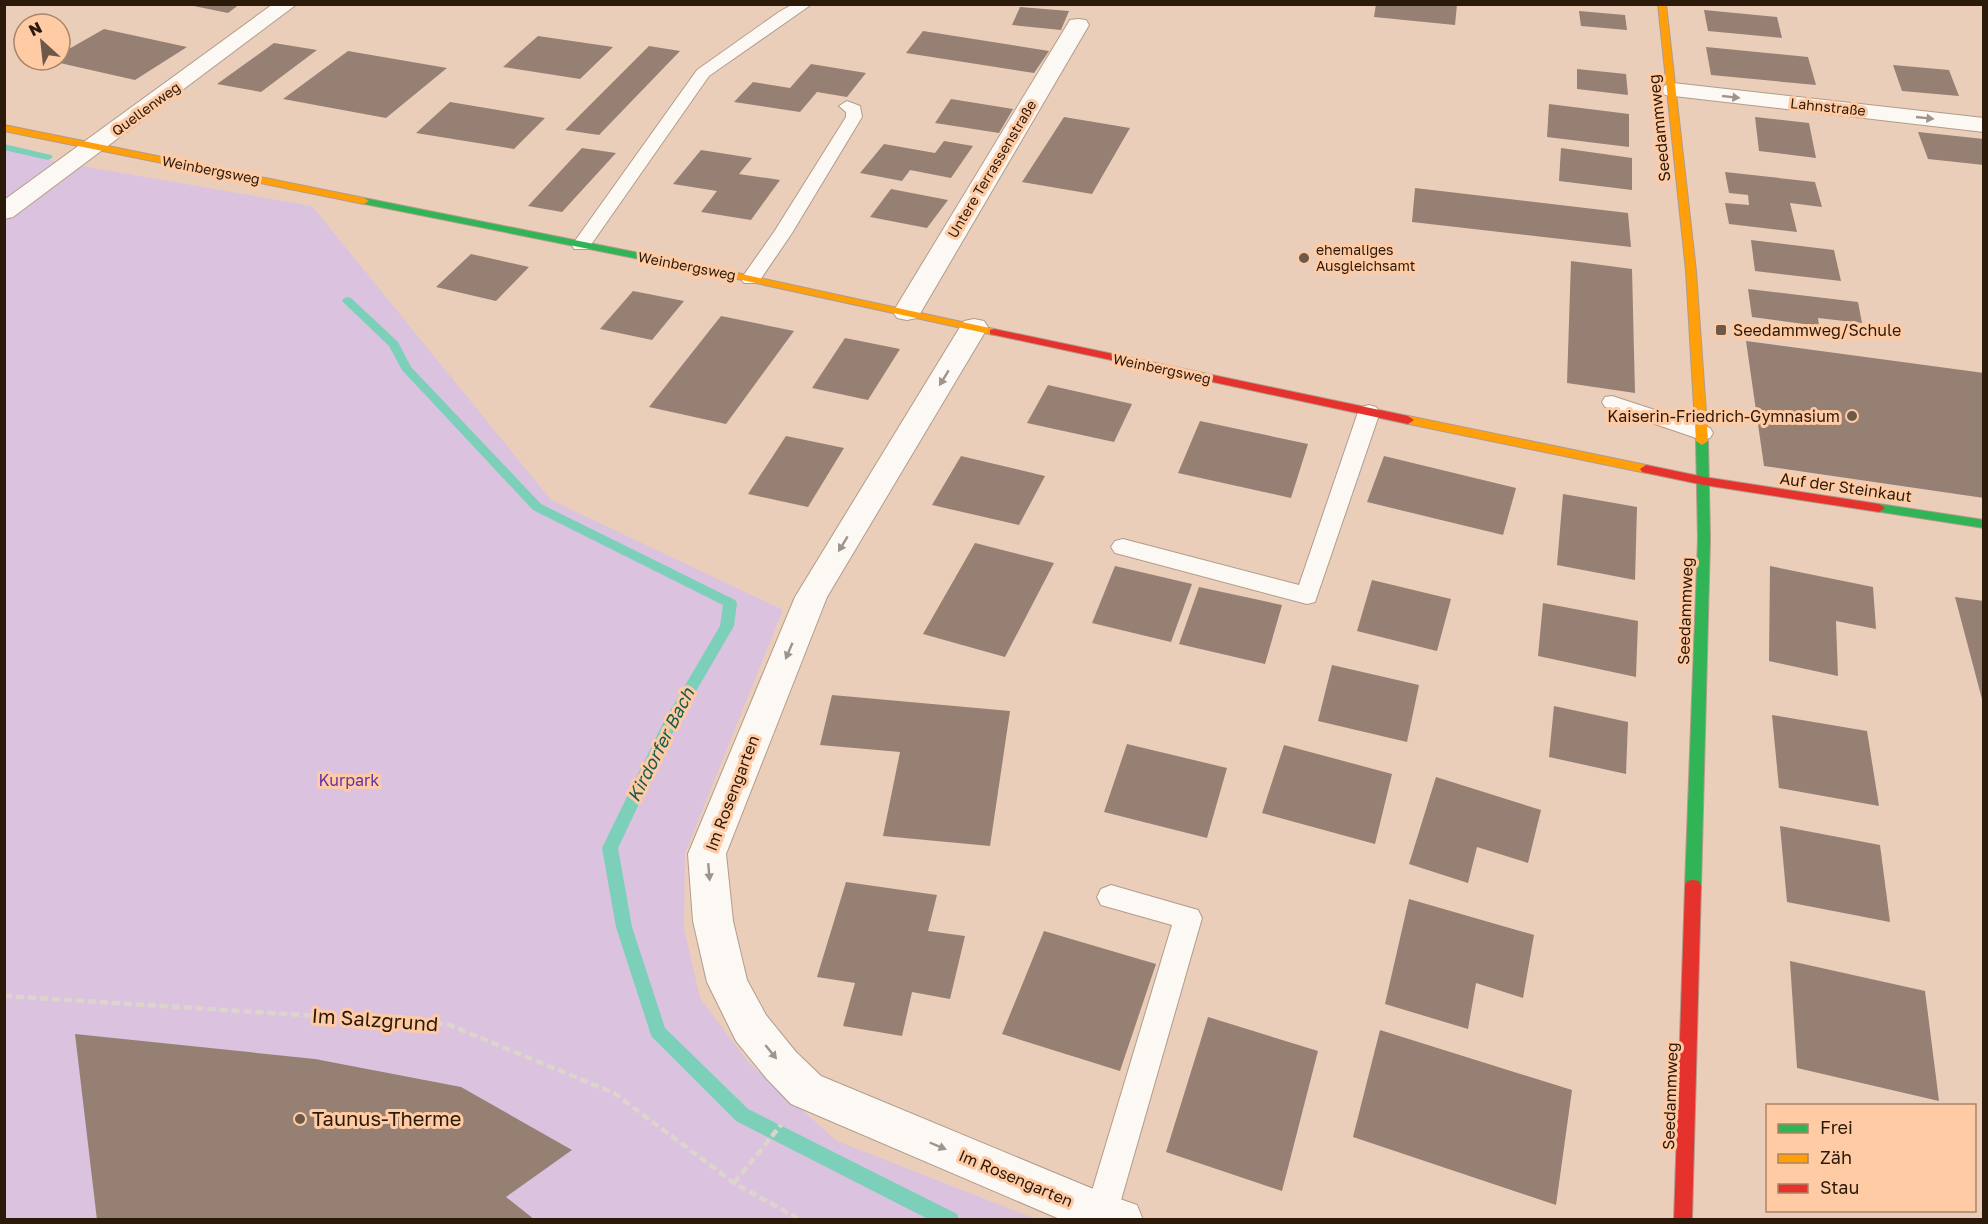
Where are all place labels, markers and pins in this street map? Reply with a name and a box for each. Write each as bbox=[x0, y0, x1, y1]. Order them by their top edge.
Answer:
place label: ehemaliges Ausgleichsamt bbox=[1316, 241, 1415, 274]
marker: ehemaliges Ausgleichsamt bbox=[1297, 251, 1311, 265]
place label: Seedammweg/Schule bbox=[1733, 320, 1901, 340]
marker: Seedammweg/Schule bbox=[1714, 323, 1728, 337]
place label: Kaiserin-Friedrich-Gymnasium bbox=[1607, 406, 1840, 426]
marker: Kaiserin-Friedrich-Gymnasium bbox=[1845, 409, 1859, 423]
place label: Taunus-Therme bbox=[312, 1106, 461, 1130]
marker: Taunus-Therme bbox=[293, 1112, 307, 1126]

